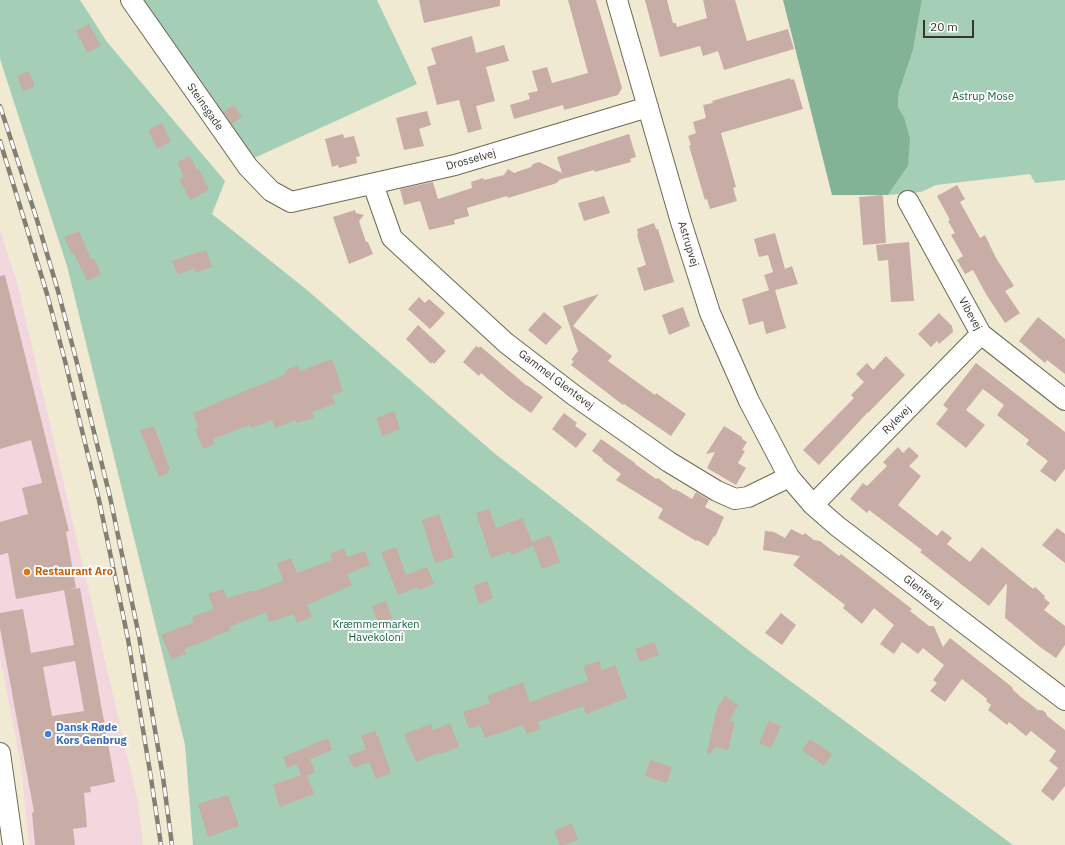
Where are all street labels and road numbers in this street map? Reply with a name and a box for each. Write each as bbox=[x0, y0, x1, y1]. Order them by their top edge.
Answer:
street label: Steinsgade bbox=[184, 81, 226, 133]
street label: Drosselvej bbox=[445, 147, 497, 173]
street label: Astrupvej bbox=[675, 220, 701, 268]
street label: Vibevej bbox=[956, 295, 984, 333]
street label: Gammel Glentevej bbox=[516, 347, 596, 413]
street label: Rylevej bbox=[880, 403, 914, 437]
street label: Glentevej bbox=[900, 572, 946, 612]

